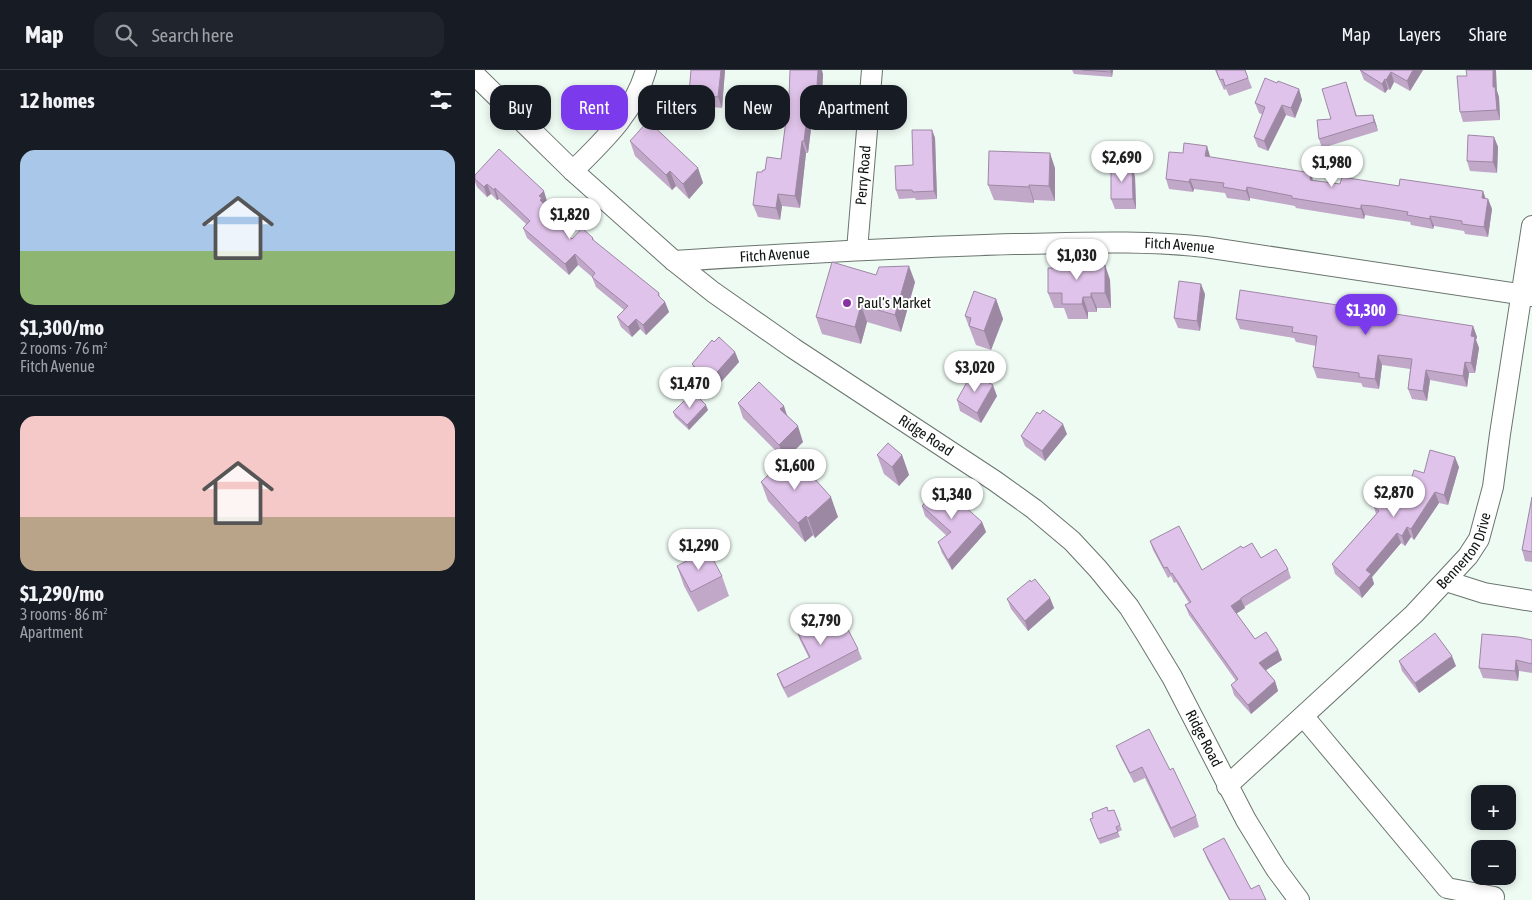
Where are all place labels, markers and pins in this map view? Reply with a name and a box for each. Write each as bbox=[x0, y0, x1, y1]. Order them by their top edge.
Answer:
pin: $2,690 bbox=[1081, 140, 1163, 183]
pin: $1,980 bbox=[1291, 146, 1373, 188]
pin: $1,820 bbox=[529, 198, 611, 240]
pin: $1,030 bbox=[1036, 238, 1118, 281]
place label: Paul’s Market bbox=[857, 294, 931, 311]
pin: $1,300 bbox=[1325, 294, 1407, 336]
marker: Paul’s Market bbox=[841, 297, 853, 309]
pin: $3,020 bbox=[934, 350, 1016, 393]
pin: $1,470 bbox=[649, 366, 731, 409]
pin: $1,600 bbox=[754, 448, 836, 491]
pin: $2,870 bbox=[1353, 476, 1435, 518]
pin: $1,340 bbox=[911, 478, 993, 520]
pin: $1,290 bbox=[658, 528, 740, 571]
pin: $2,790 bbox=[780, 604, 862, 646]

